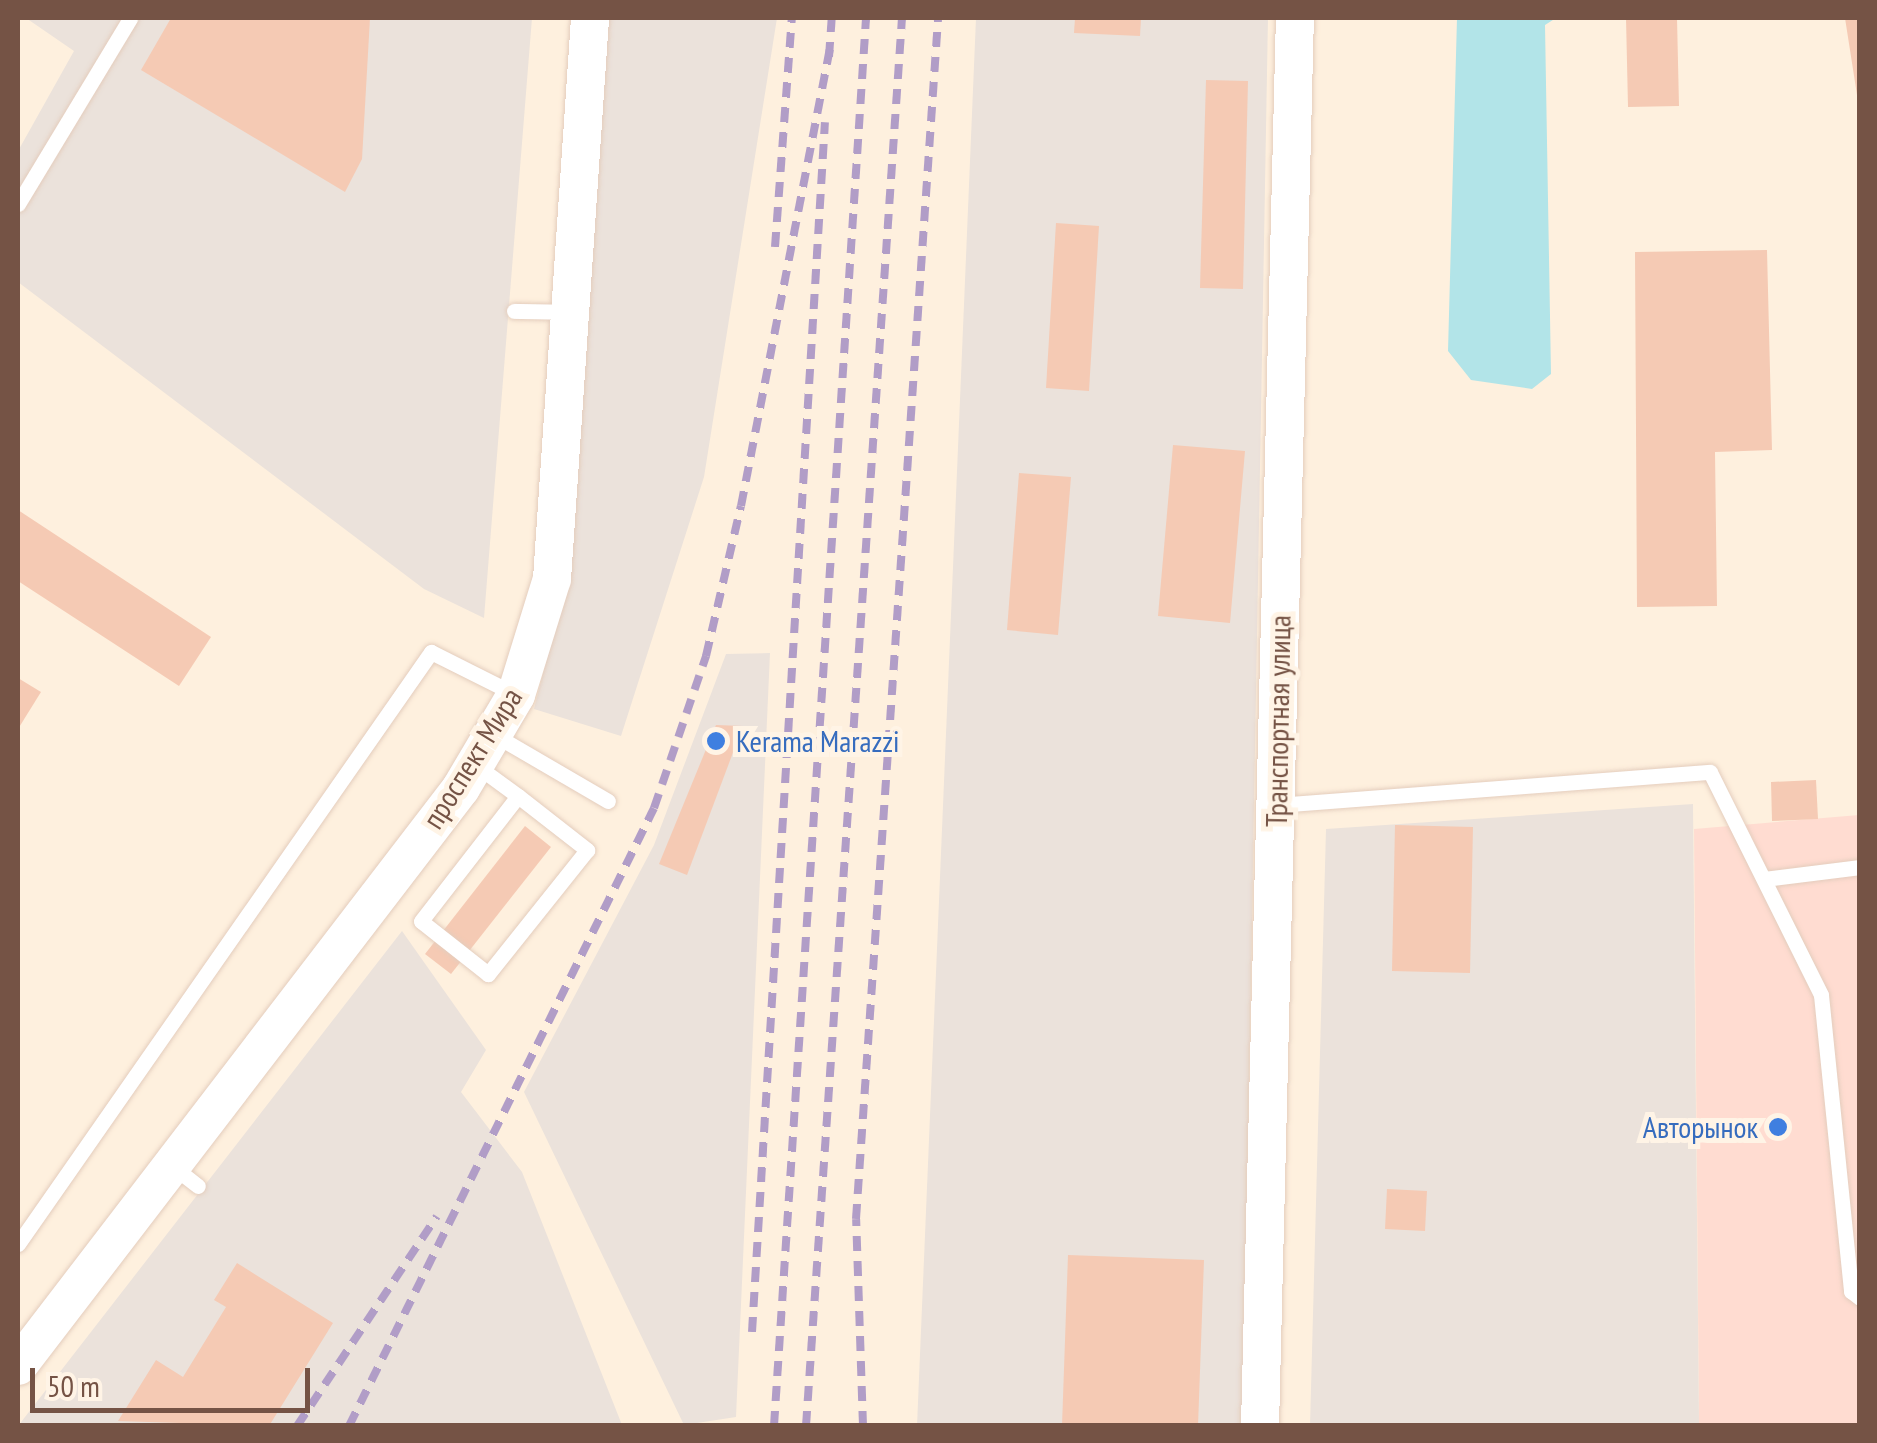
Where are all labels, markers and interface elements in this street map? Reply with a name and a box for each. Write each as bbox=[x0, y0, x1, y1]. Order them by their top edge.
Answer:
street label: Транспортная улица bbox=[1258, 615, 1298, 827]
street label: проспект Мира bbox=[414, 681, 530, 835]
place label: Kerama Marazzi bbox=[736, 723, 900, 759]
marker: Kerama Marazzi bbox=[705, 730, 727, 752]
place label: Авторынок bbox=[1643, 1109, 1758, 1145]
marker: Авторынок bbox=[1767, 1116, 1789, 1138]
scale bar bbox=[35, 1348, 315, 1410]
text: 50 m bbox=[47, 1366, 100, 1405]

